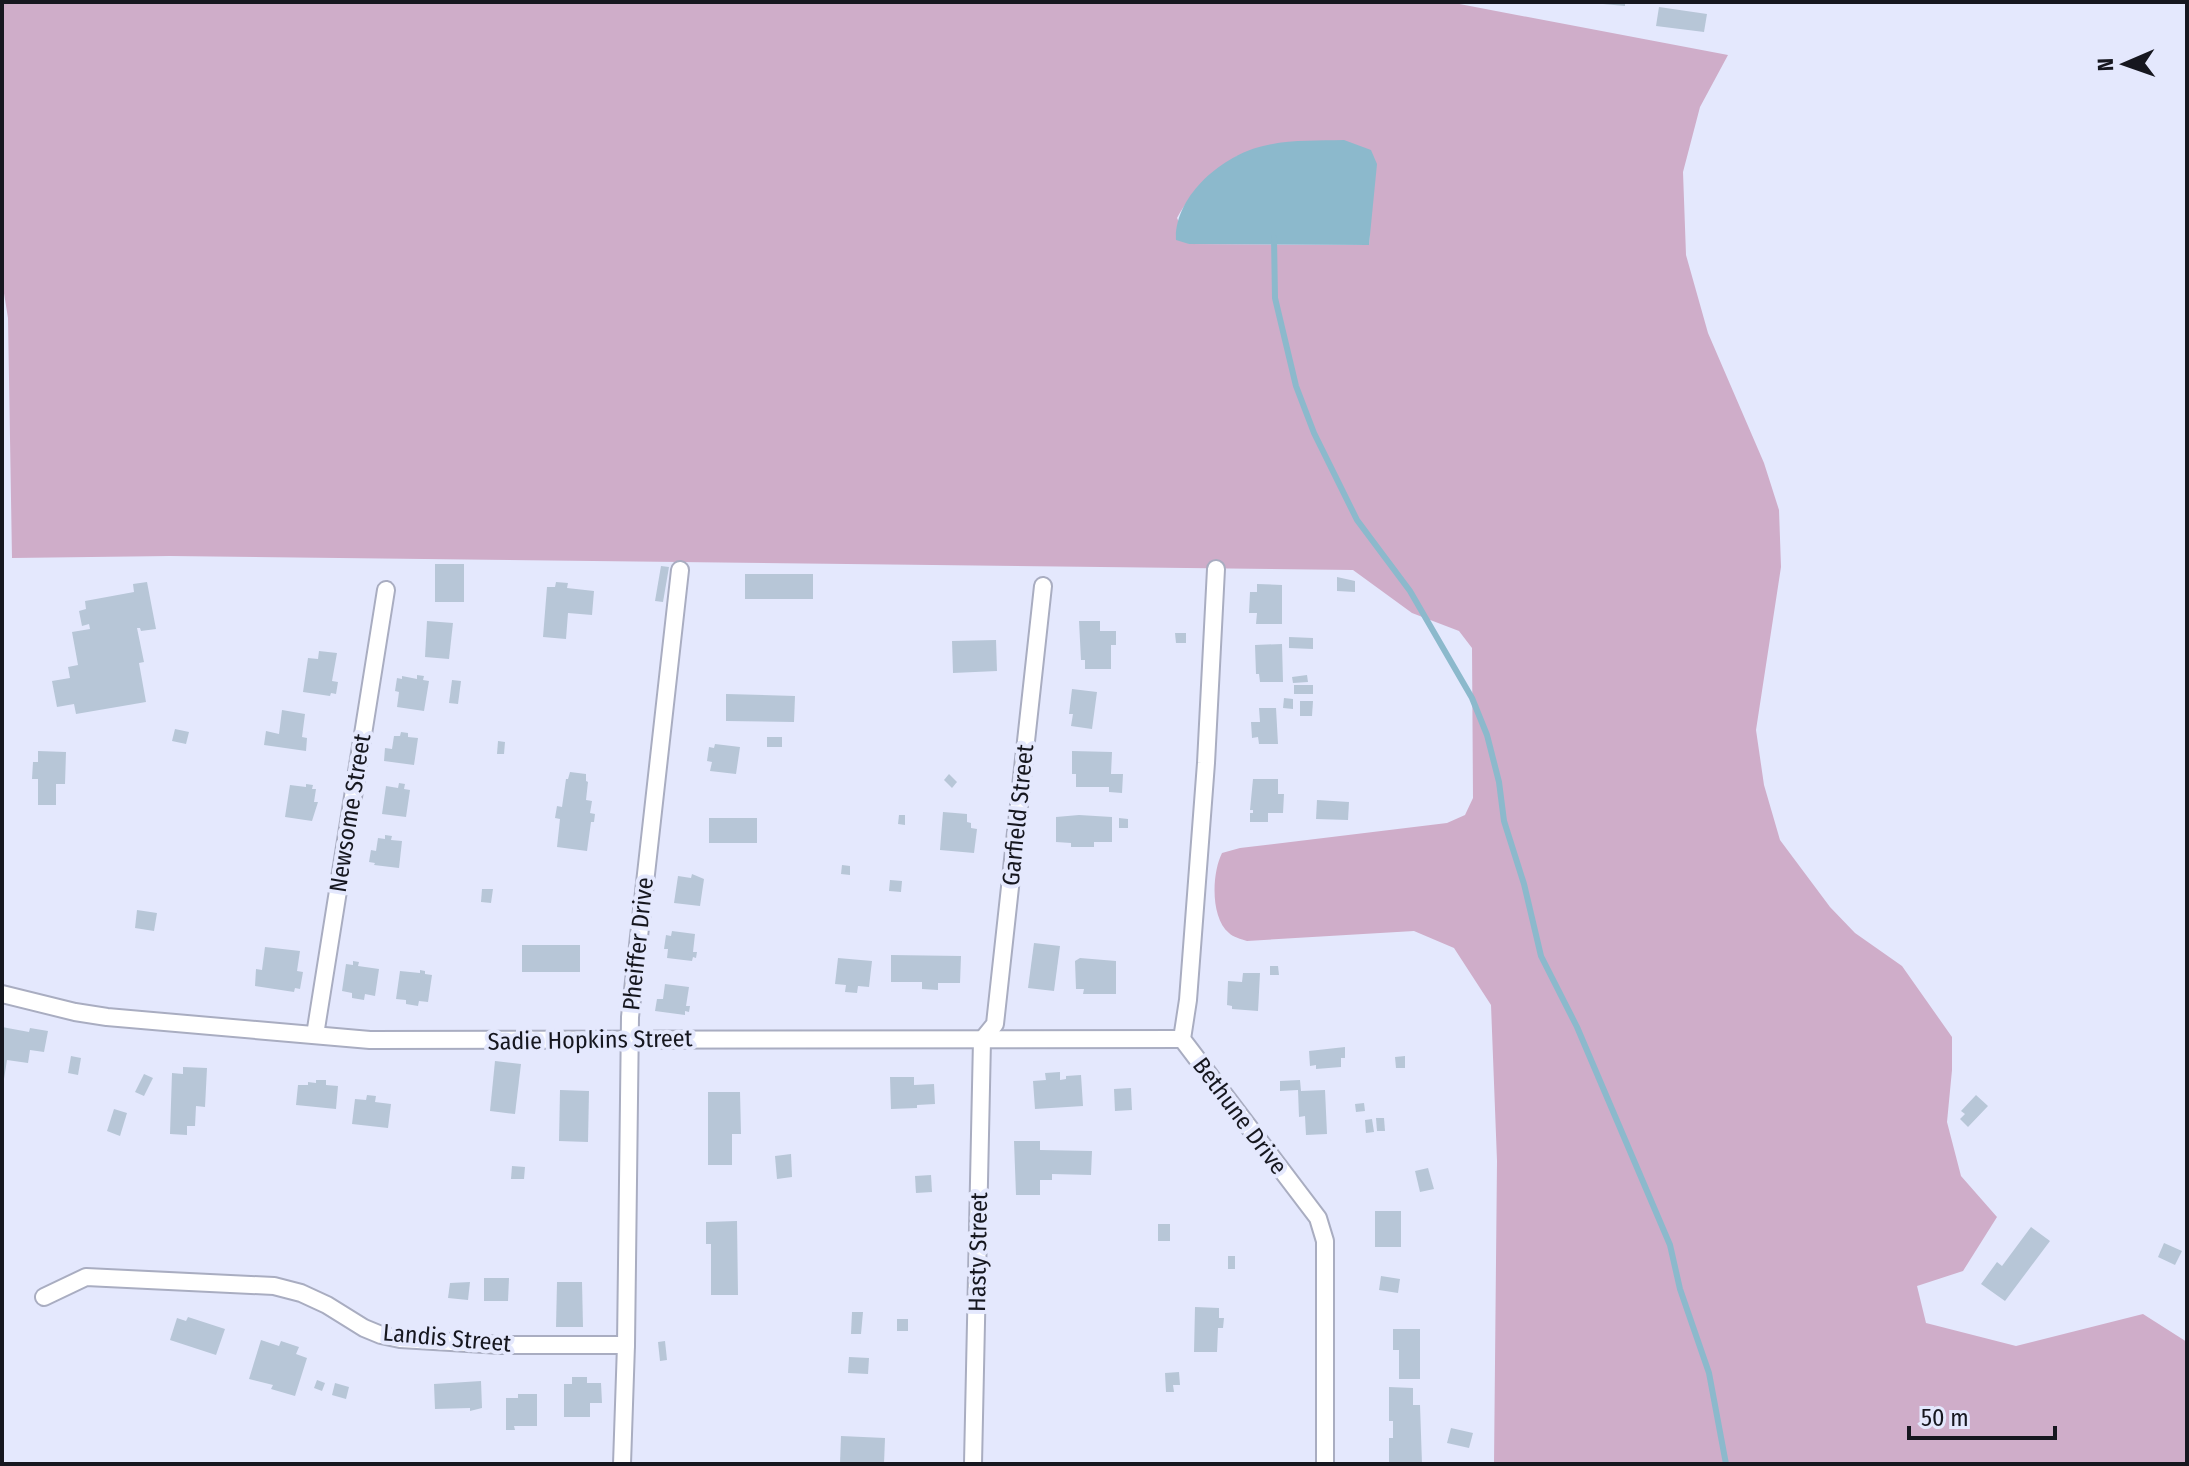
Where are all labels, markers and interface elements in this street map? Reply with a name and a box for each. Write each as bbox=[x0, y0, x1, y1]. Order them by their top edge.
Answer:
north arrow bbox=[2085, 24, 2165, 104]
text: N bbox=[2092, 58, 2119, 72]
street label: Newsome Street bbox=[324, 732, 376, 894]
street label: Garfield Street bbox=[997, 743, 1039, 887]
street label: Pheiffer Drive bbox=[617, 876, 659, 1012]
street label: Sadie Hopkins Street bbox=[487, 1024, 693, 1056]
street label: Bethune Drive bbox=[1187, 1052, 1293, 1180]
street label: Hasty Street bbox=[963, 1192, 993, 1312]
street label: Landis Street bbox=[382, 1318, 512, 1358]
scale bar bbox=[1909, 1390, 2055, 1440]
text: 50 m bbox=[1921, 1404, 1969, 1432]

